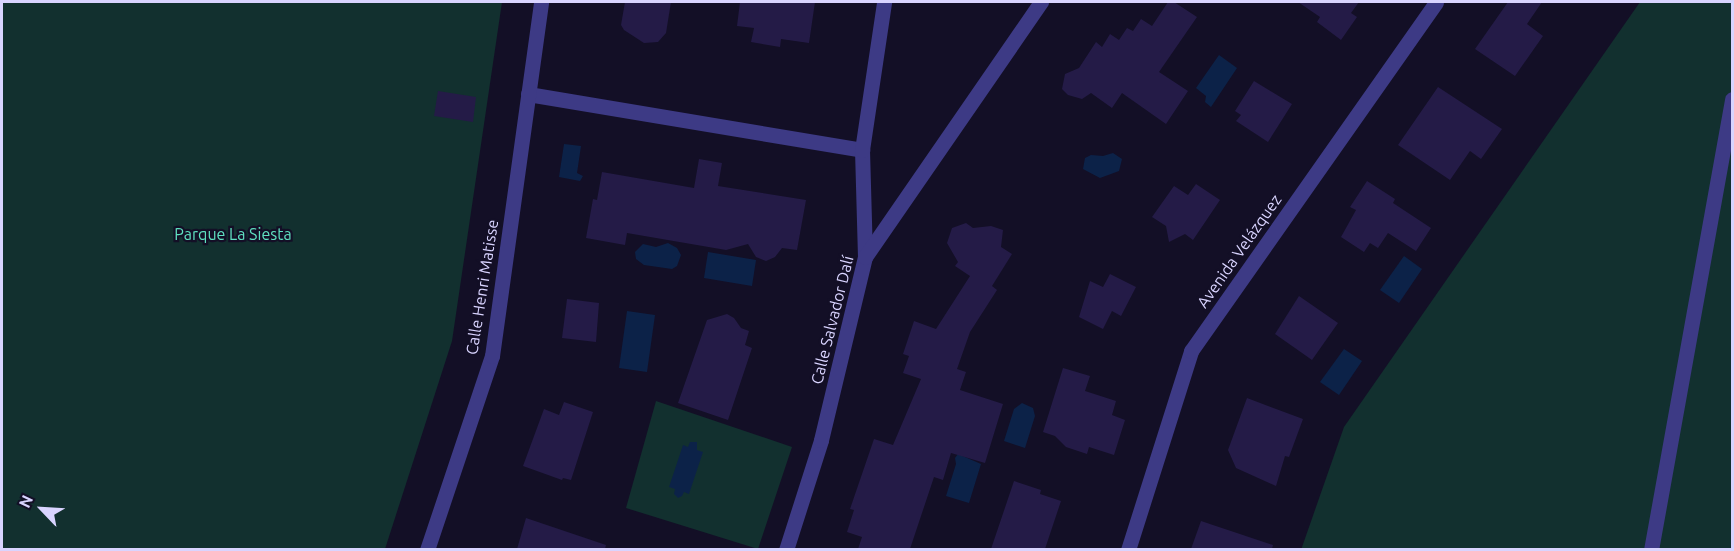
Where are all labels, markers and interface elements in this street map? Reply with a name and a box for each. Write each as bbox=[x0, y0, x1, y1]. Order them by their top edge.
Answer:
street label: Avenida Velázquez bbox=[1193, 191, 1285, 311]
street label: Calle Henri Matisse bbox=[462, 218, 502, 356]
park label: Parque La Siesta bbox=[174, 224, 292, 244]
street label: Calle Salvador Dalí bbox=[807, 254, 857, 386]
north arrow bbox=[12, 479, 72, 539]
text: N bbox=[15, 492, 36, 511]

